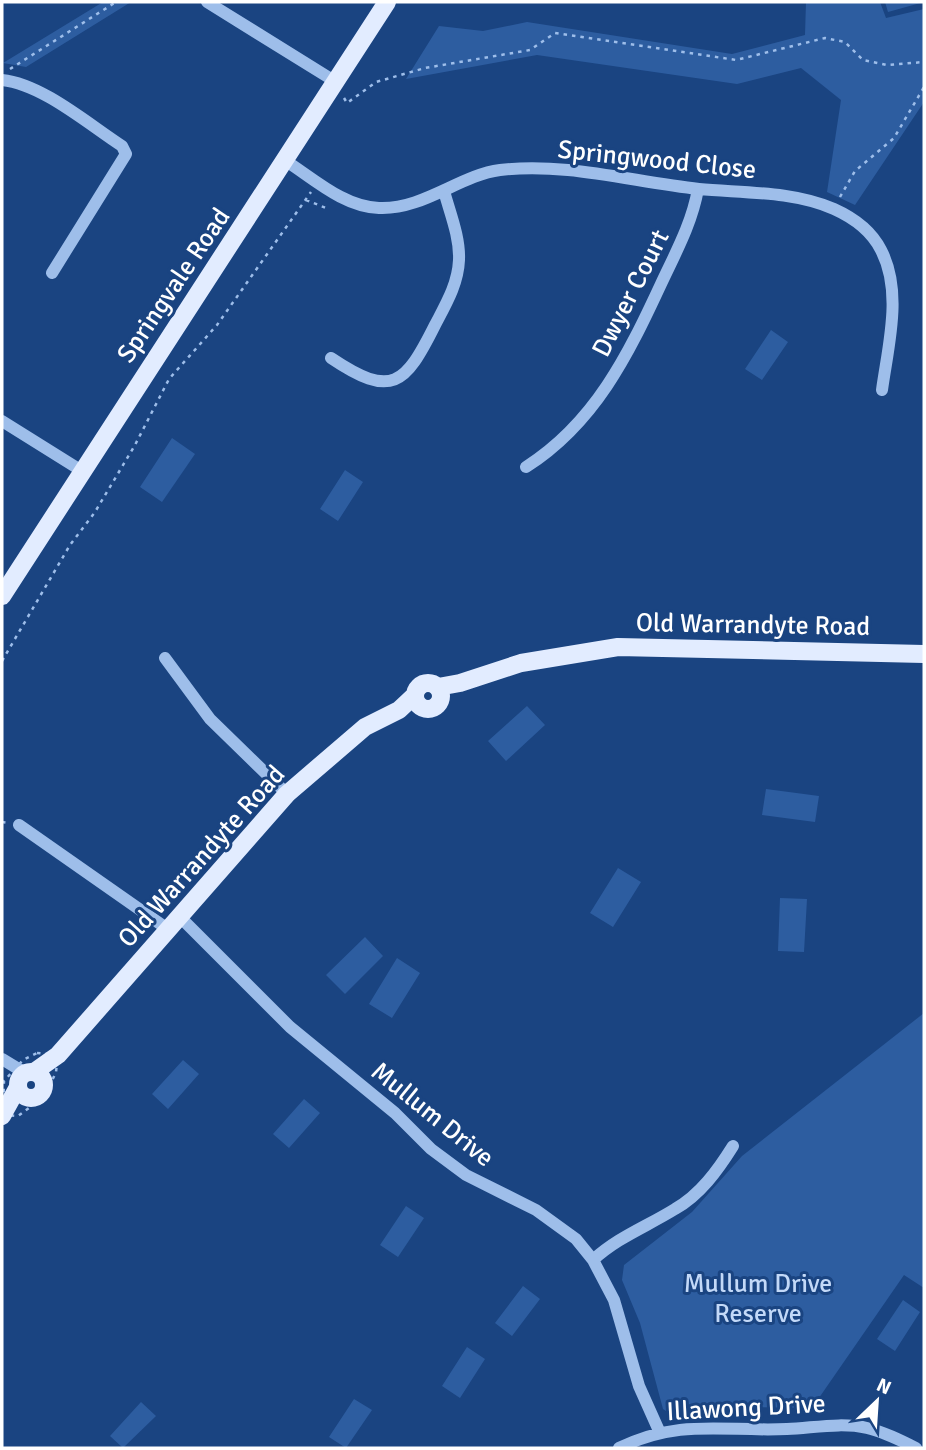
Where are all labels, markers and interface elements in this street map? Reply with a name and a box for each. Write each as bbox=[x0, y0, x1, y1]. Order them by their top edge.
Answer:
street label: Springwood Close bbox=[556, 134, 758, 186]
street label: Springvale Road bbox=[110, 202, 237, 369]
street label: Dwyer Court bbox=[585, 225, 677, 362]
street label: Old Warrandyte Road bbox=[636, 607, 870, 643]
street label: Old Warrandyte Road bbox=[111, 759, 292, 954]
street label: Mullum Drive bbox=[365, 1056, 500, 1174]
park label: Mullum Drive Reserve bbox=[684, 1268, 832, 1330]
north arrow bbox=[842, 1366, 912, 1436]
text: N bbox=[873, 1373, 895, 1400]
street label: Illawong Drive bbox=[666, 1388, 826, 1428]

